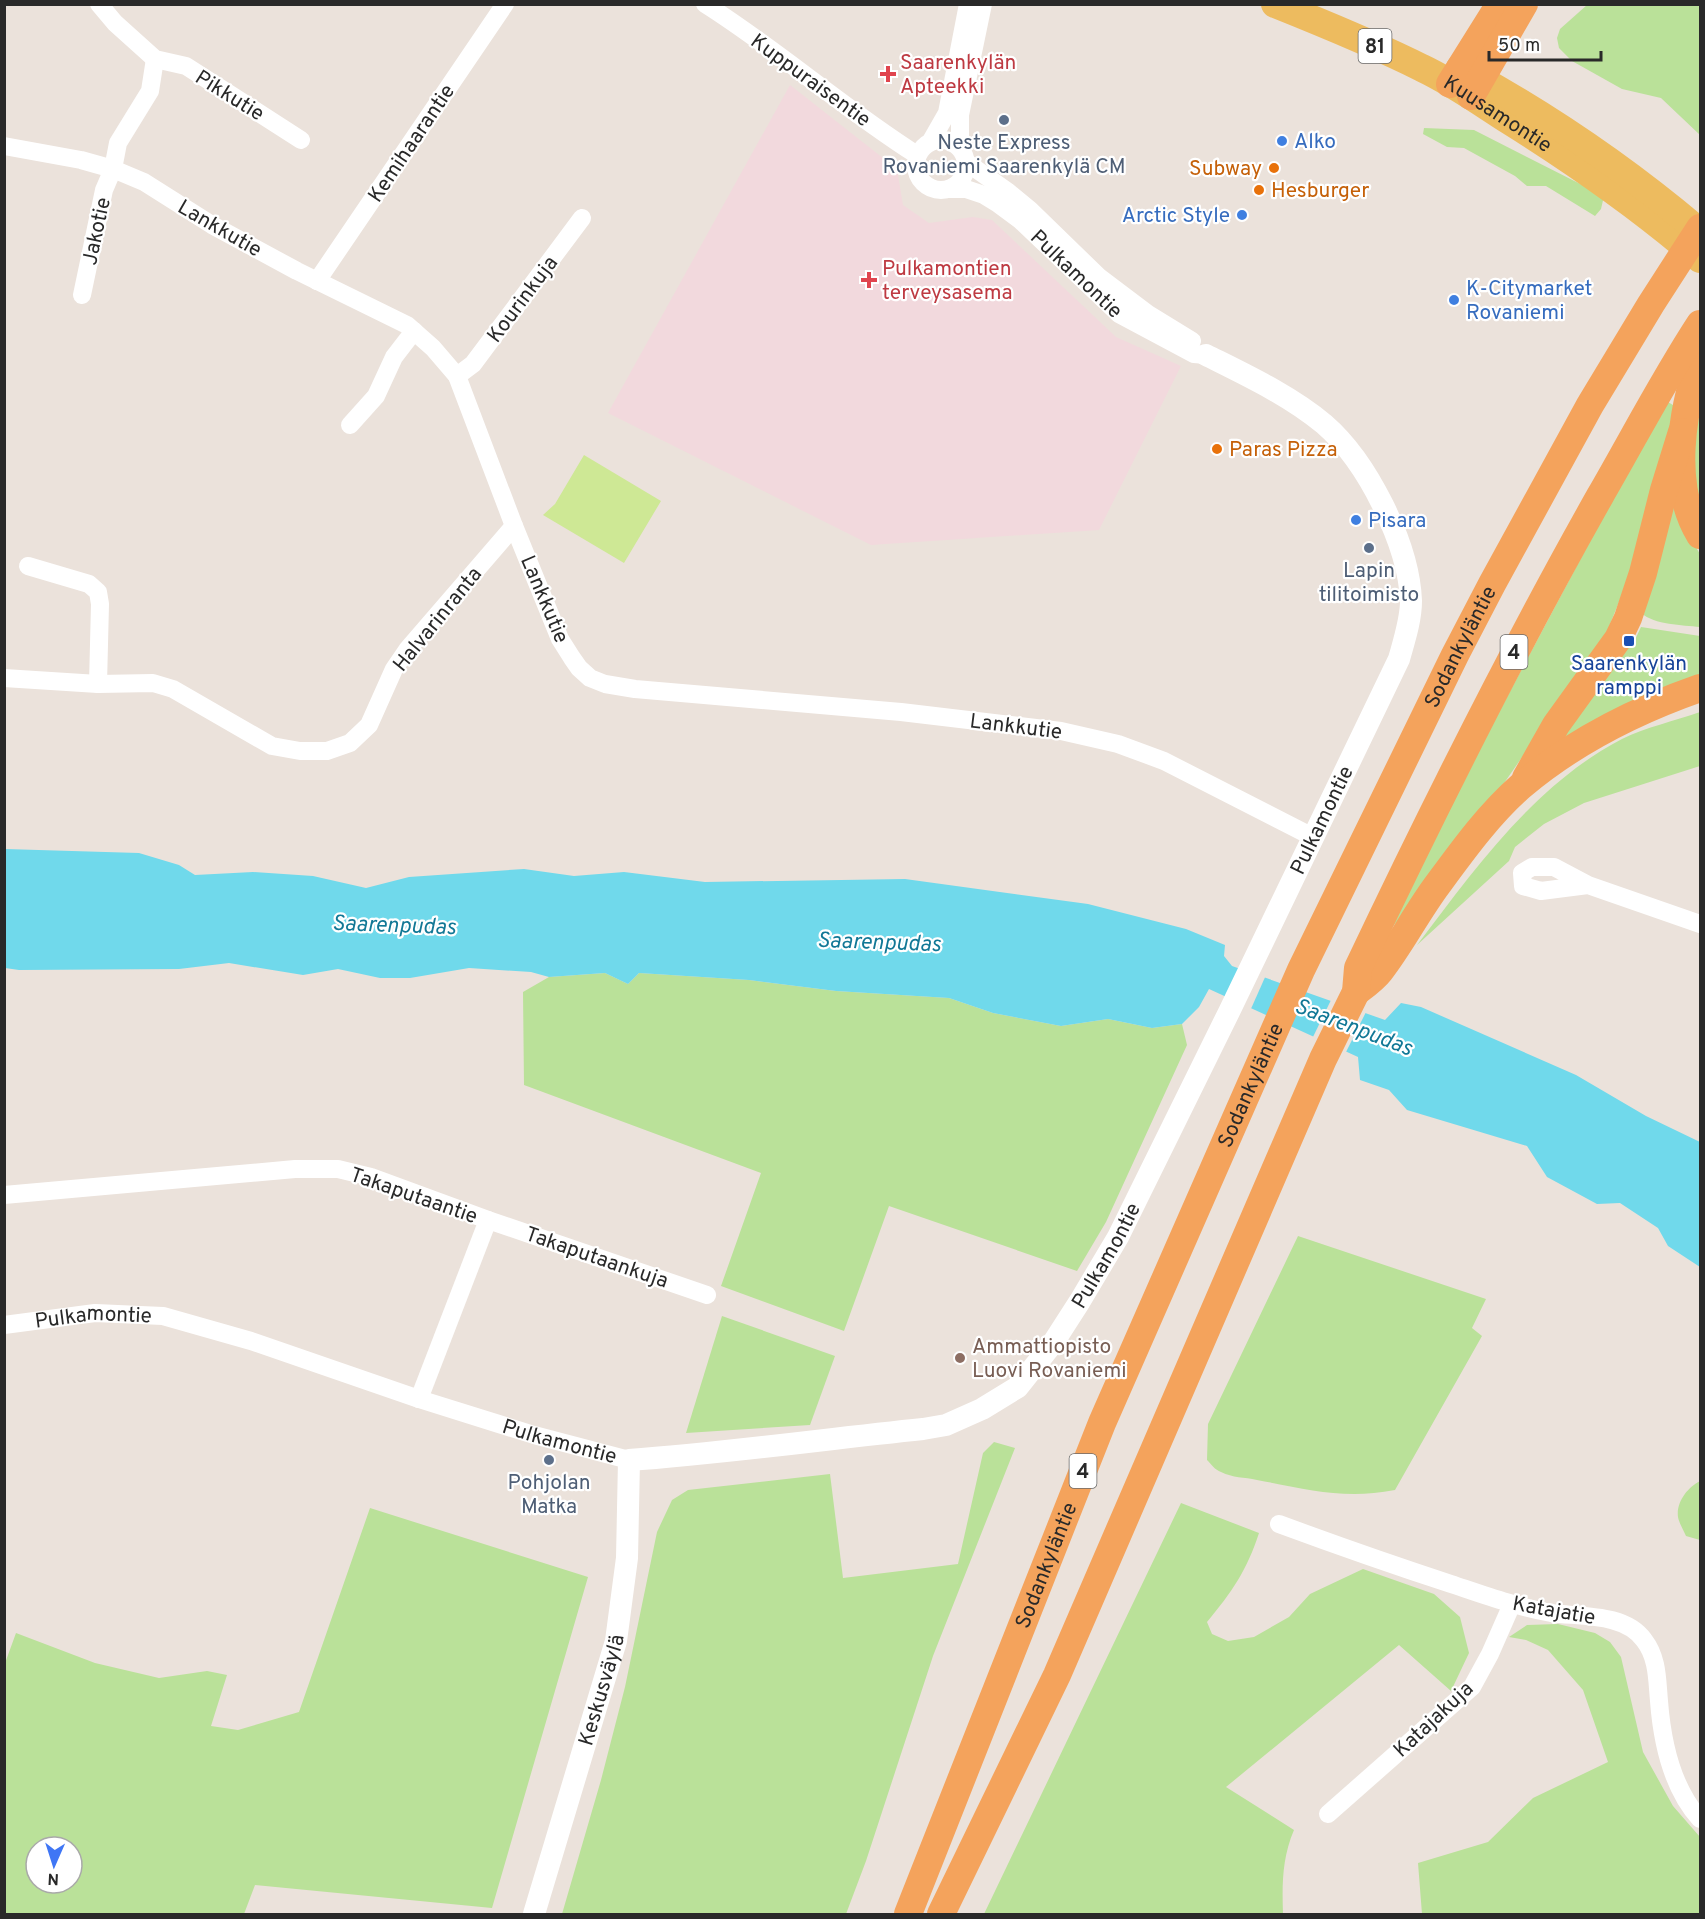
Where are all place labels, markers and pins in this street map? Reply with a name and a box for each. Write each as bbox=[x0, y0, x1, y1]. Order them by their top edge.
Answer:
place label: Saarenkylän Apteekki bbox=[900, 50, 1016, 101]
marker: Saarenkylän Apteekki bbox=[881, 67, 895, 81]
marker: Neste Express Rovaniemi Saarenkylä CM bbox=[997, 113, 1011, 127]
place label: Alko bbox=[1294, 129, 1336, 156]
place label: Neste Express Rovaniemi Saarenkylä CM bbox=[882, 130, 1126, 181]
marker: Alko bbox=[1275, 134, 1289, 148]
place label: Subway bbox=[1189, 156, 1262, 183]
marker: Subway bbox=[1267, 161, 1281, 175]
place label: Hesburger bbox=[1271, 178, 1370, 205]
marker: Hesburger bbox=[1252, 183, 1266, 197]
place label: Arctic Style bbox=[1122, 203, 1230, 230]
marker: Arctic Style bbox=[1235, 208, 1249, 222]
place label: Pulkamontien terveysasema bbox=[882, 256, 1013, 307]
marker: Pulkamontien terveysasema bbox=[860, 271, 878, 289]
place label: K-Citymarket Rovaniemi bbox=[1466, 276, 1593, 327]
marker: K-Citymarket Rovaniemi bbox=[1447, 293, 1461, 307]
place label: Paras Pizza bbox=[1229, 437, 1338, 464]
marker: Paras Pizza bbox=[1210, 442, 1224, 456]
place label: Pisara bbox=[1368, 508, 1426, 535]
marker: Pisara bbox=[1349, 513, 1363, 527]
marker: Lapin tilitoimisto bbox=[1362, 541, 1376, 555]
place label: Lapin tilitoimisto bbox=[1319, 558, 1419, 609]
marker: Saarenkylän ramppi bbox=[1622, 634, 1636, 648]
place label: Saarenkylän ramppi bbox=[1571, 651, 1687, 702]
place label: Ammattiopisto Luovi Rovaniemi bbox=[972, 1334, 1127, 1385]
marker: Ammattiopisto Luovi Rovaniemi bbox=[953, 1351, 967, 1365]
marker: Pohjolan Matka bbox=[542, 1453, 556, 1467]
place label: Pohjolan Matka bbox=[507, 1470, 591, 1521]

